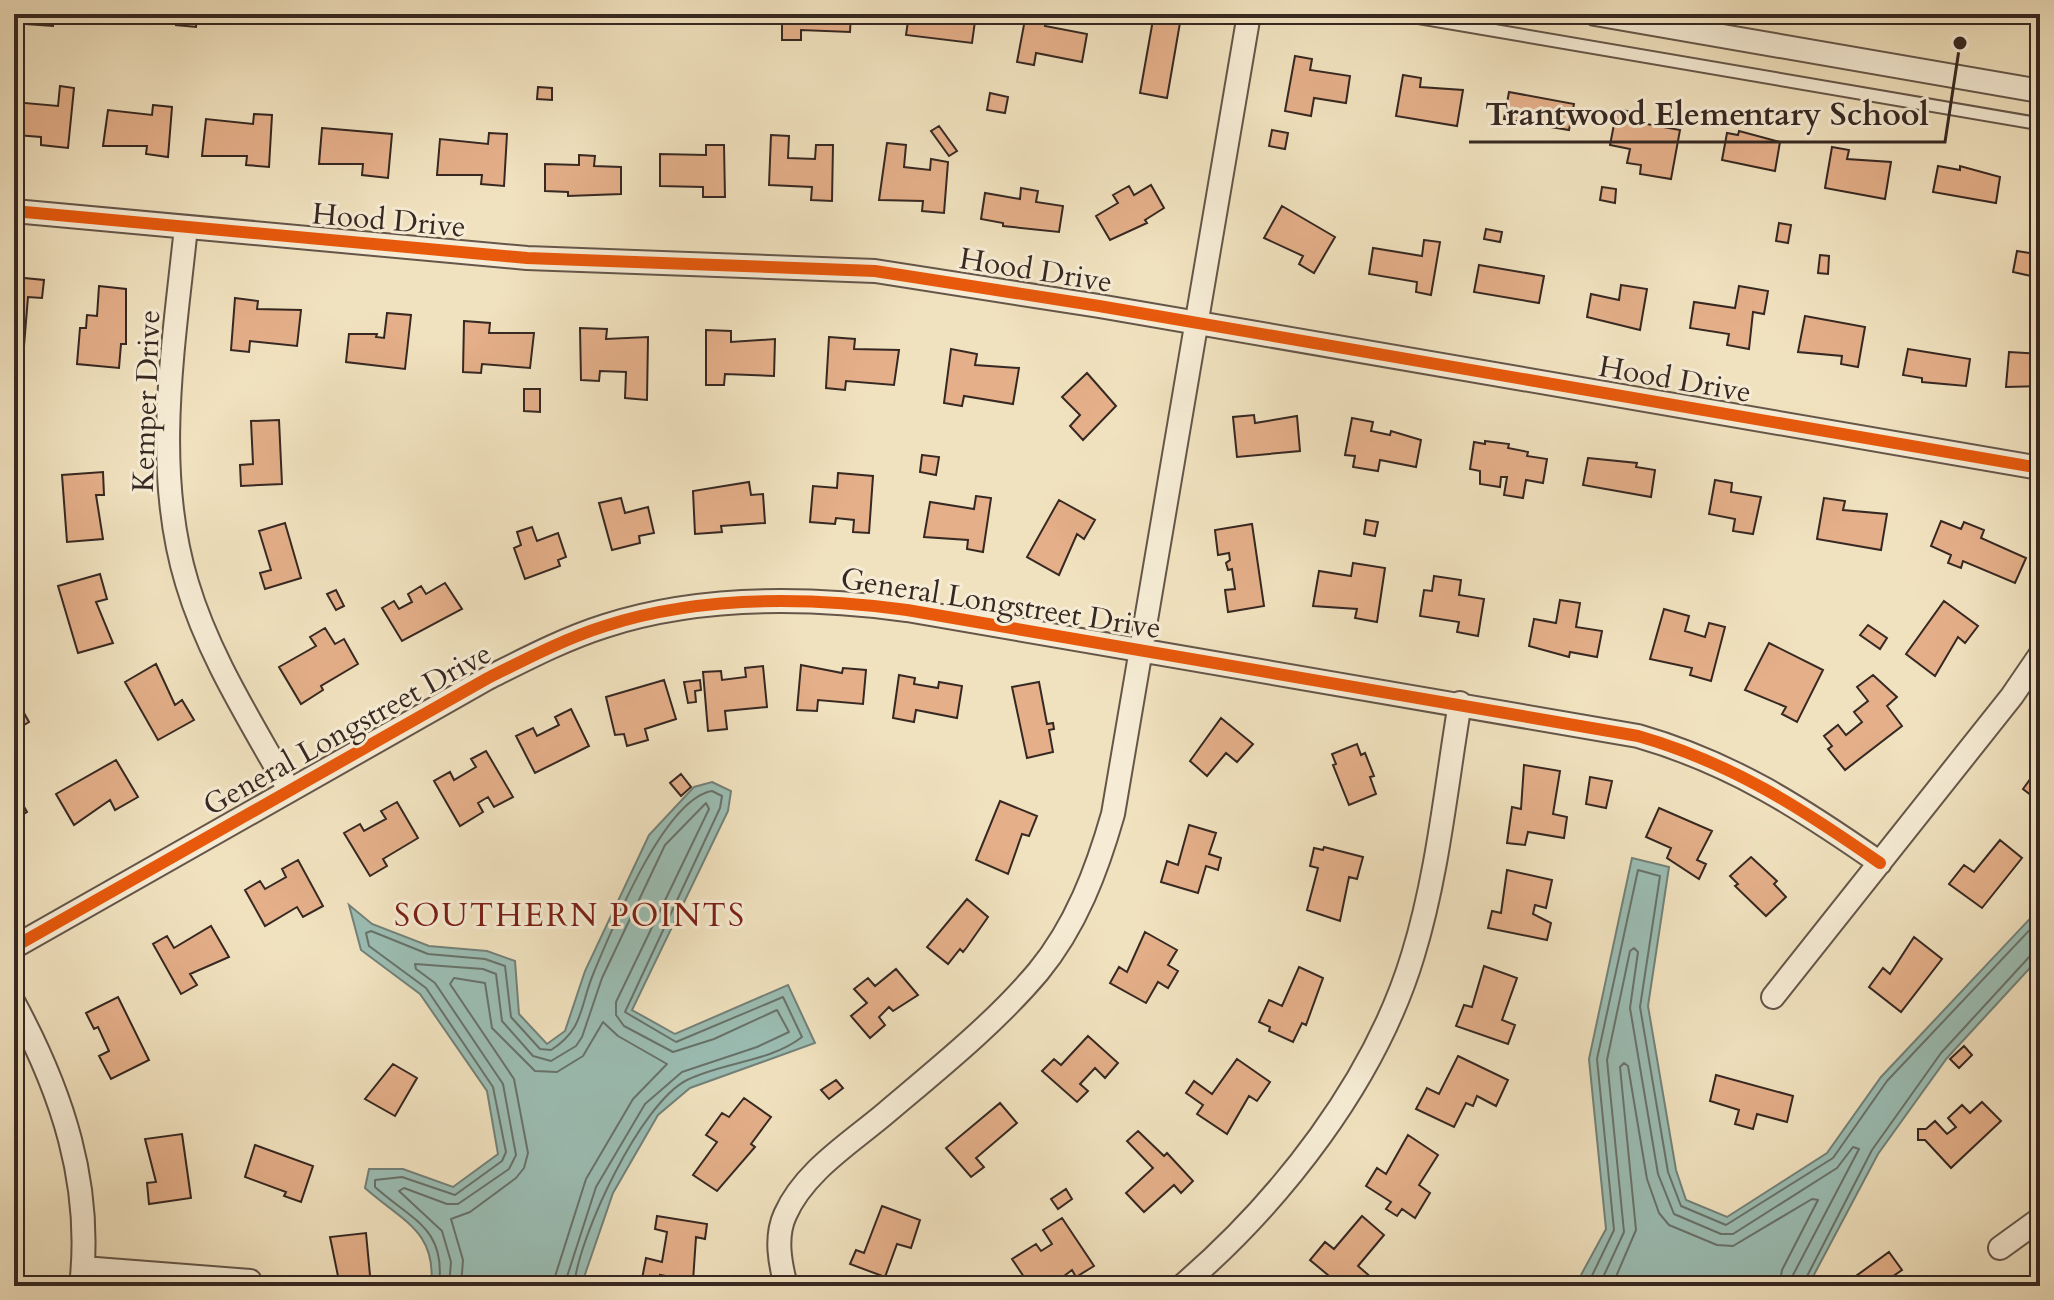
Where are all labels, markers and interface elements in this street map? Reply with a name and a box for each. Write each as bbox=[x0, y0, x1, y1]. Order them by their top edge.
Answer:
callout: Trantwood Elementary School bbox=[1469, 86, 1945, 142]
text: Trantwood Elementary School bbox=[1485, 93, 1929, 137]
street label: Hood Drive bbox=[310, 193, 467, 248]
street label: Hood Drive bbox=[957, 238, 1115, 303]
street label: Kemper Drive bbox=[123, 309, 170, 493]
street label: Hood Drive bbox=[1595, 346, 1754, 413]
street label: General Longstreet Drive bbox=[838, 558, 1164, 649]
street label: General Longstreet Drive bbox=[196, 633, 499, 826]
district label: SOUTHERN POINTS bbox=[394, 894, 746, 938]

